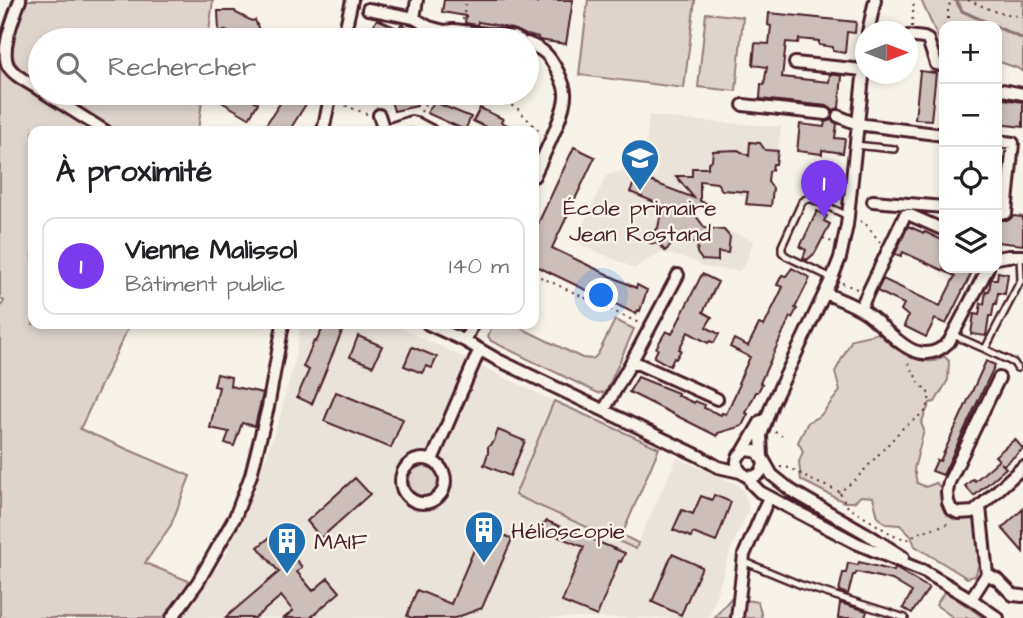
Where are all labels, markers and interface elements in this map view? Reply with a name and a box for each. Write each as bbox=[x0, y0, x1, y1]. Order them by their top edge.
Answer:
north arrow bbox=[855, 21, 918, 84]
map controls bbox=[939, 21, 1002, 273]
button: + bbox=[939, 21, 1002, 84]
search box bbox=[28, 28, 539, 105]
icon: search bbox=[52, 48, 90, 86]
text: Rechercher bbox=[108, 49, 256, 85]
button: − bbox=[939, 84, 1002, 147]
school or university icon: École primaire Jean Rostand bbox=[619, 137, 661, 192]
button: locate bbox=[939, 147, 1002, 210]
text: À proximité bbox=[56, 151, 212, 193]
pin: 1 bbox=[801, 160, 847, 218]
place label: École primaire Jean Rostand bbox=[563, 192, 717, 250]
button: layers bbox=[939, 210, 1002, 273]
text: Vienne Malissol bbox=[125, 232, 297, 268]
text: 1 bbox=[80, 250, 82, 282]
text: 140 m bbox=[449, 250, 509, 282]
text: Bâtiment public bbox=[125, 268, 285, 300]
your location bbox=[584, 278, 618, 312]
building icon: Hélioscopie bbox=[463, 509, 505, 564]
place label: Hélioscopie bbox=[511, 515, 625, 547]
building icon: MAIF bbox=[266, 520, 308, 575]
place label: MAIF bbox=[314, 526, 367, 558]

